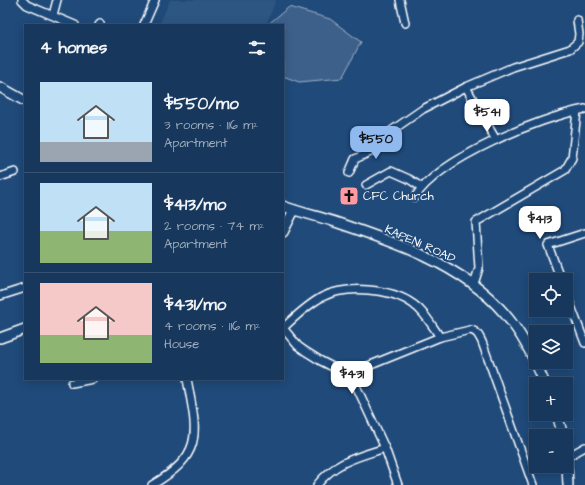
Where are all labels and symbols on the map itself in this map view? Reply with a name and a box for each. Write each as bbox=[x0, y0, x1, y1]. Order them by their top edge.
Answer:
pin: $541 bbox=[463, 99, 511, 133]
pin: $550 bbox=[352, 126, 400, 160]
church icon: CFC Church bbox=[338, 185, 360, 207]
place label: CFC Church bbox=[363, 188, 434, 205]
pin: $413 bbox=[516, 206, 564, 240]
street label: KAPENI ROAD bbox=[382, 221, 458, 267]
pin: $431 bbox=[328, 361, 376, 395]

